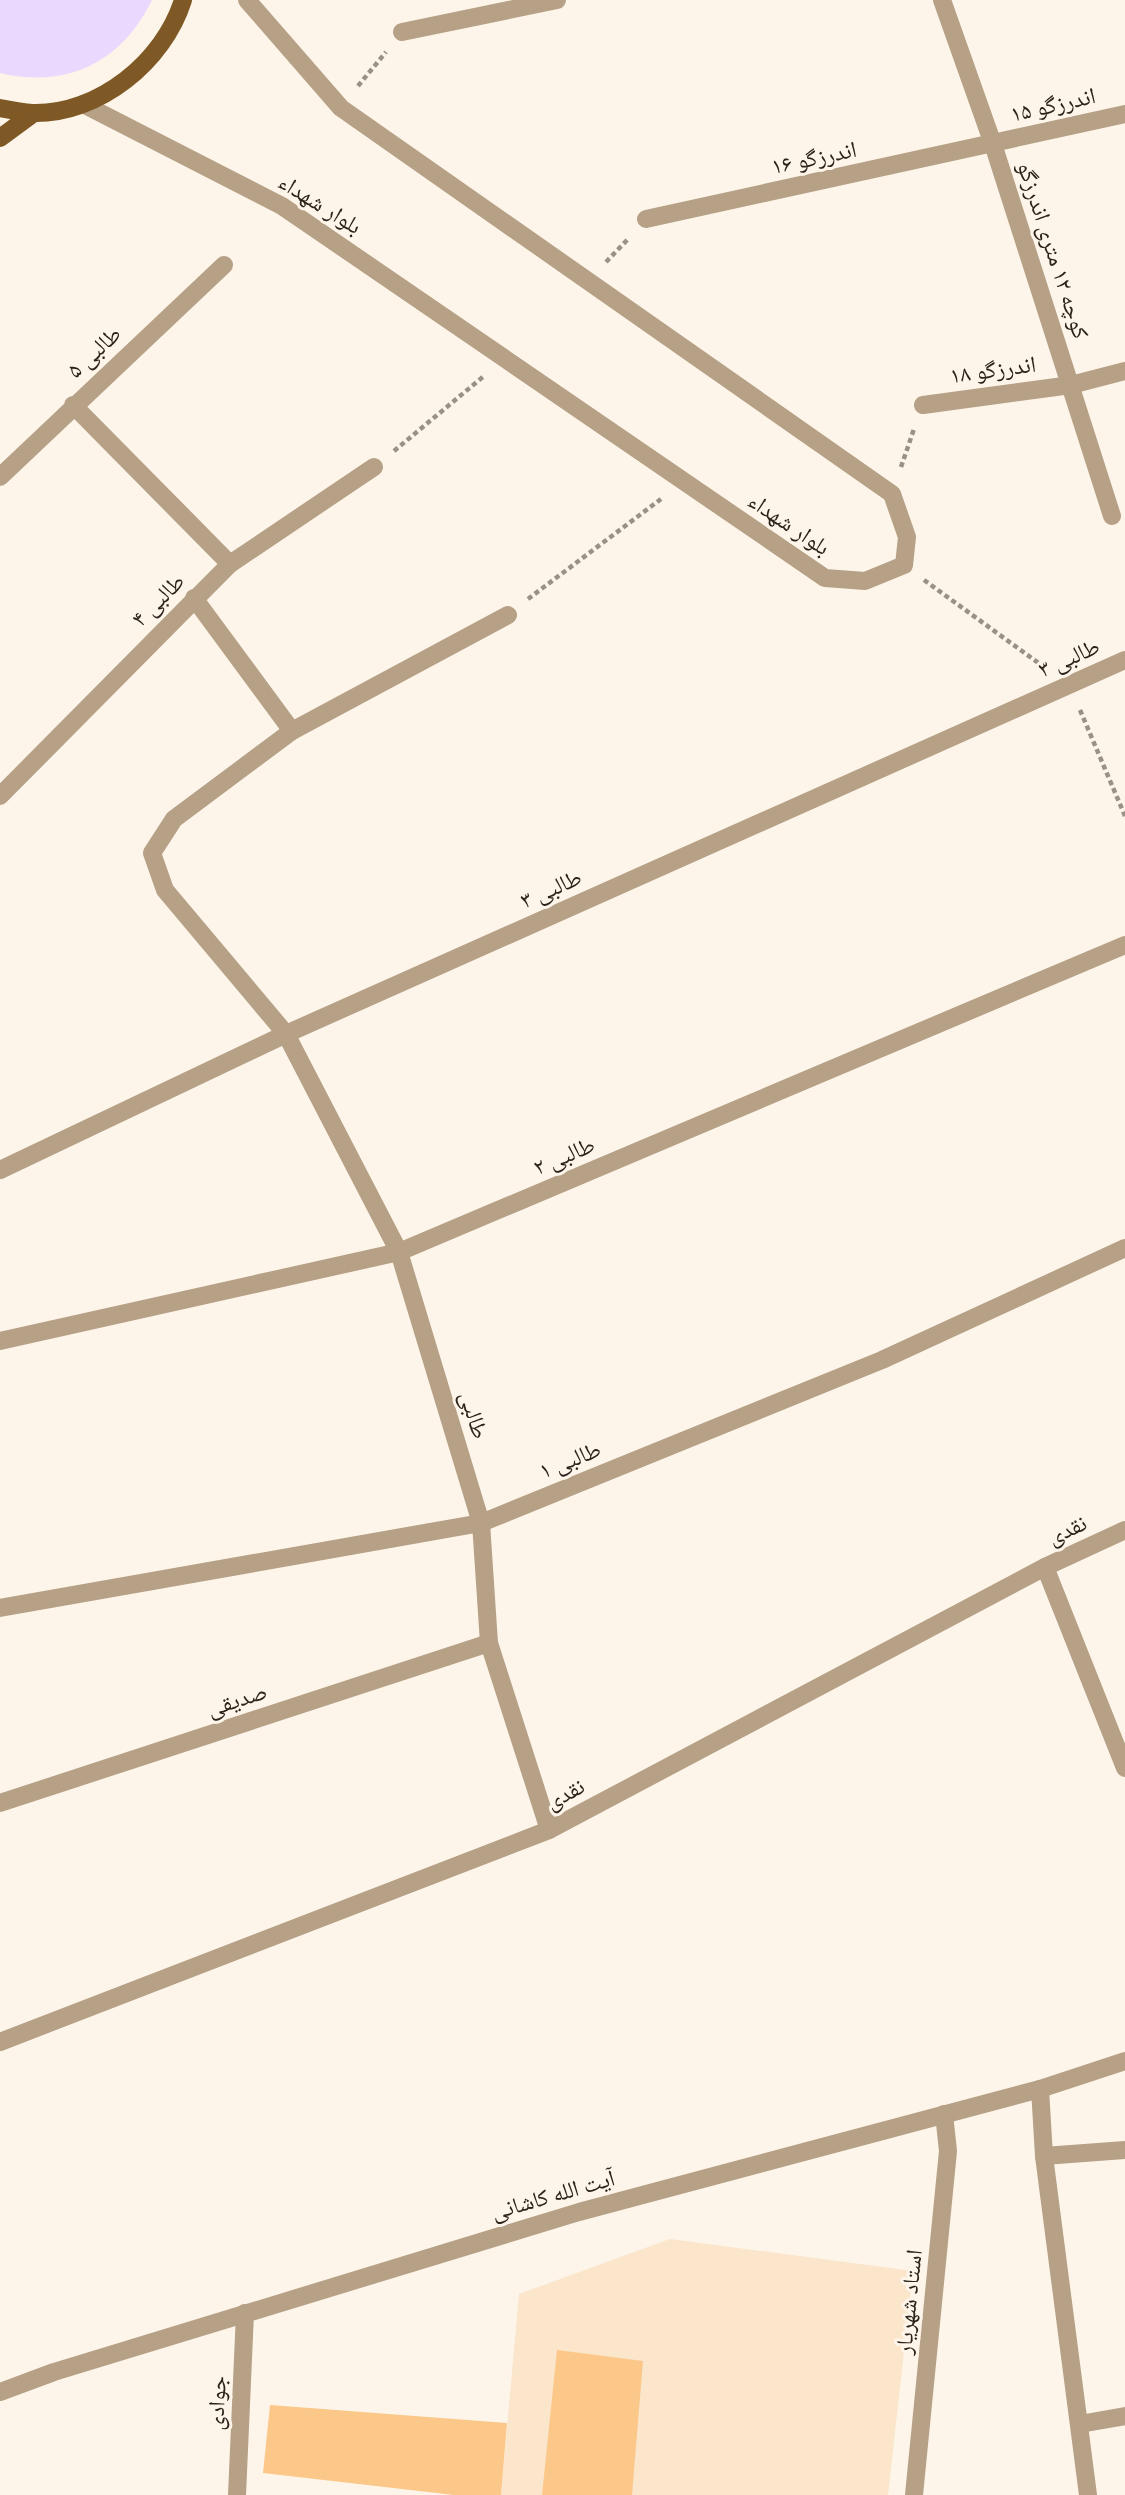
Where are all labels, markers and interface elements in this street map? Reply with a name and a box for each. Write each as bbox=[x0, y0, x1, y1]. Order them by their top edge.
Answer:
street label: اندرزگو ۱۵ bbox=[1008, 82, 1098, 128]
street label: اندرزگو ۱۶ bbox=[769, 136, 859, 180]
street label: کوچه ۱۲ متری اندرزگو bbox=[1012, 158, 1095, 343]
street label: بلوار شهداء bbox=[274, 168, 366, 240]
street label: طالبی ۵ bbox=[61, 320, 127, 384]
street label: اندرزگو ۱۸ bbox=[948, 351, 1038, 389]
street label: بلوار شهداء bbox=[743, 487, 835, 561]
street label: طالبی ۴ bbox=[126, 568, 190, 632]
street label: طالبی ۳ bbox=[1034, 633, 1104, 683]
street label: طالبی ۳ bbox=[516, 864, 586, 914]
street label: طالبی ۲ bbox=[529, 1131, 599, 1181]
street label: طالبی bbox=[454, 1388, 494, 1442]
street label: طالبی ۱ bbox=[535, 1435, 605, 1485]
street label: نقدی bbox=[1043, 1509, 1091, 1551]
street label: صدیقی bbox=[204, 1678, 270, 1722]
street label: نقدی bbox=[541, 1773, 589, 1815]
street label: آیت الله کاشانی bbox=[488, 2164, 619, 2226]
street label: استاد شهریار bbox=[890, 2248, 928, 2357]
street label: جوادی bbox=[202, 2375, 232, 2431]

